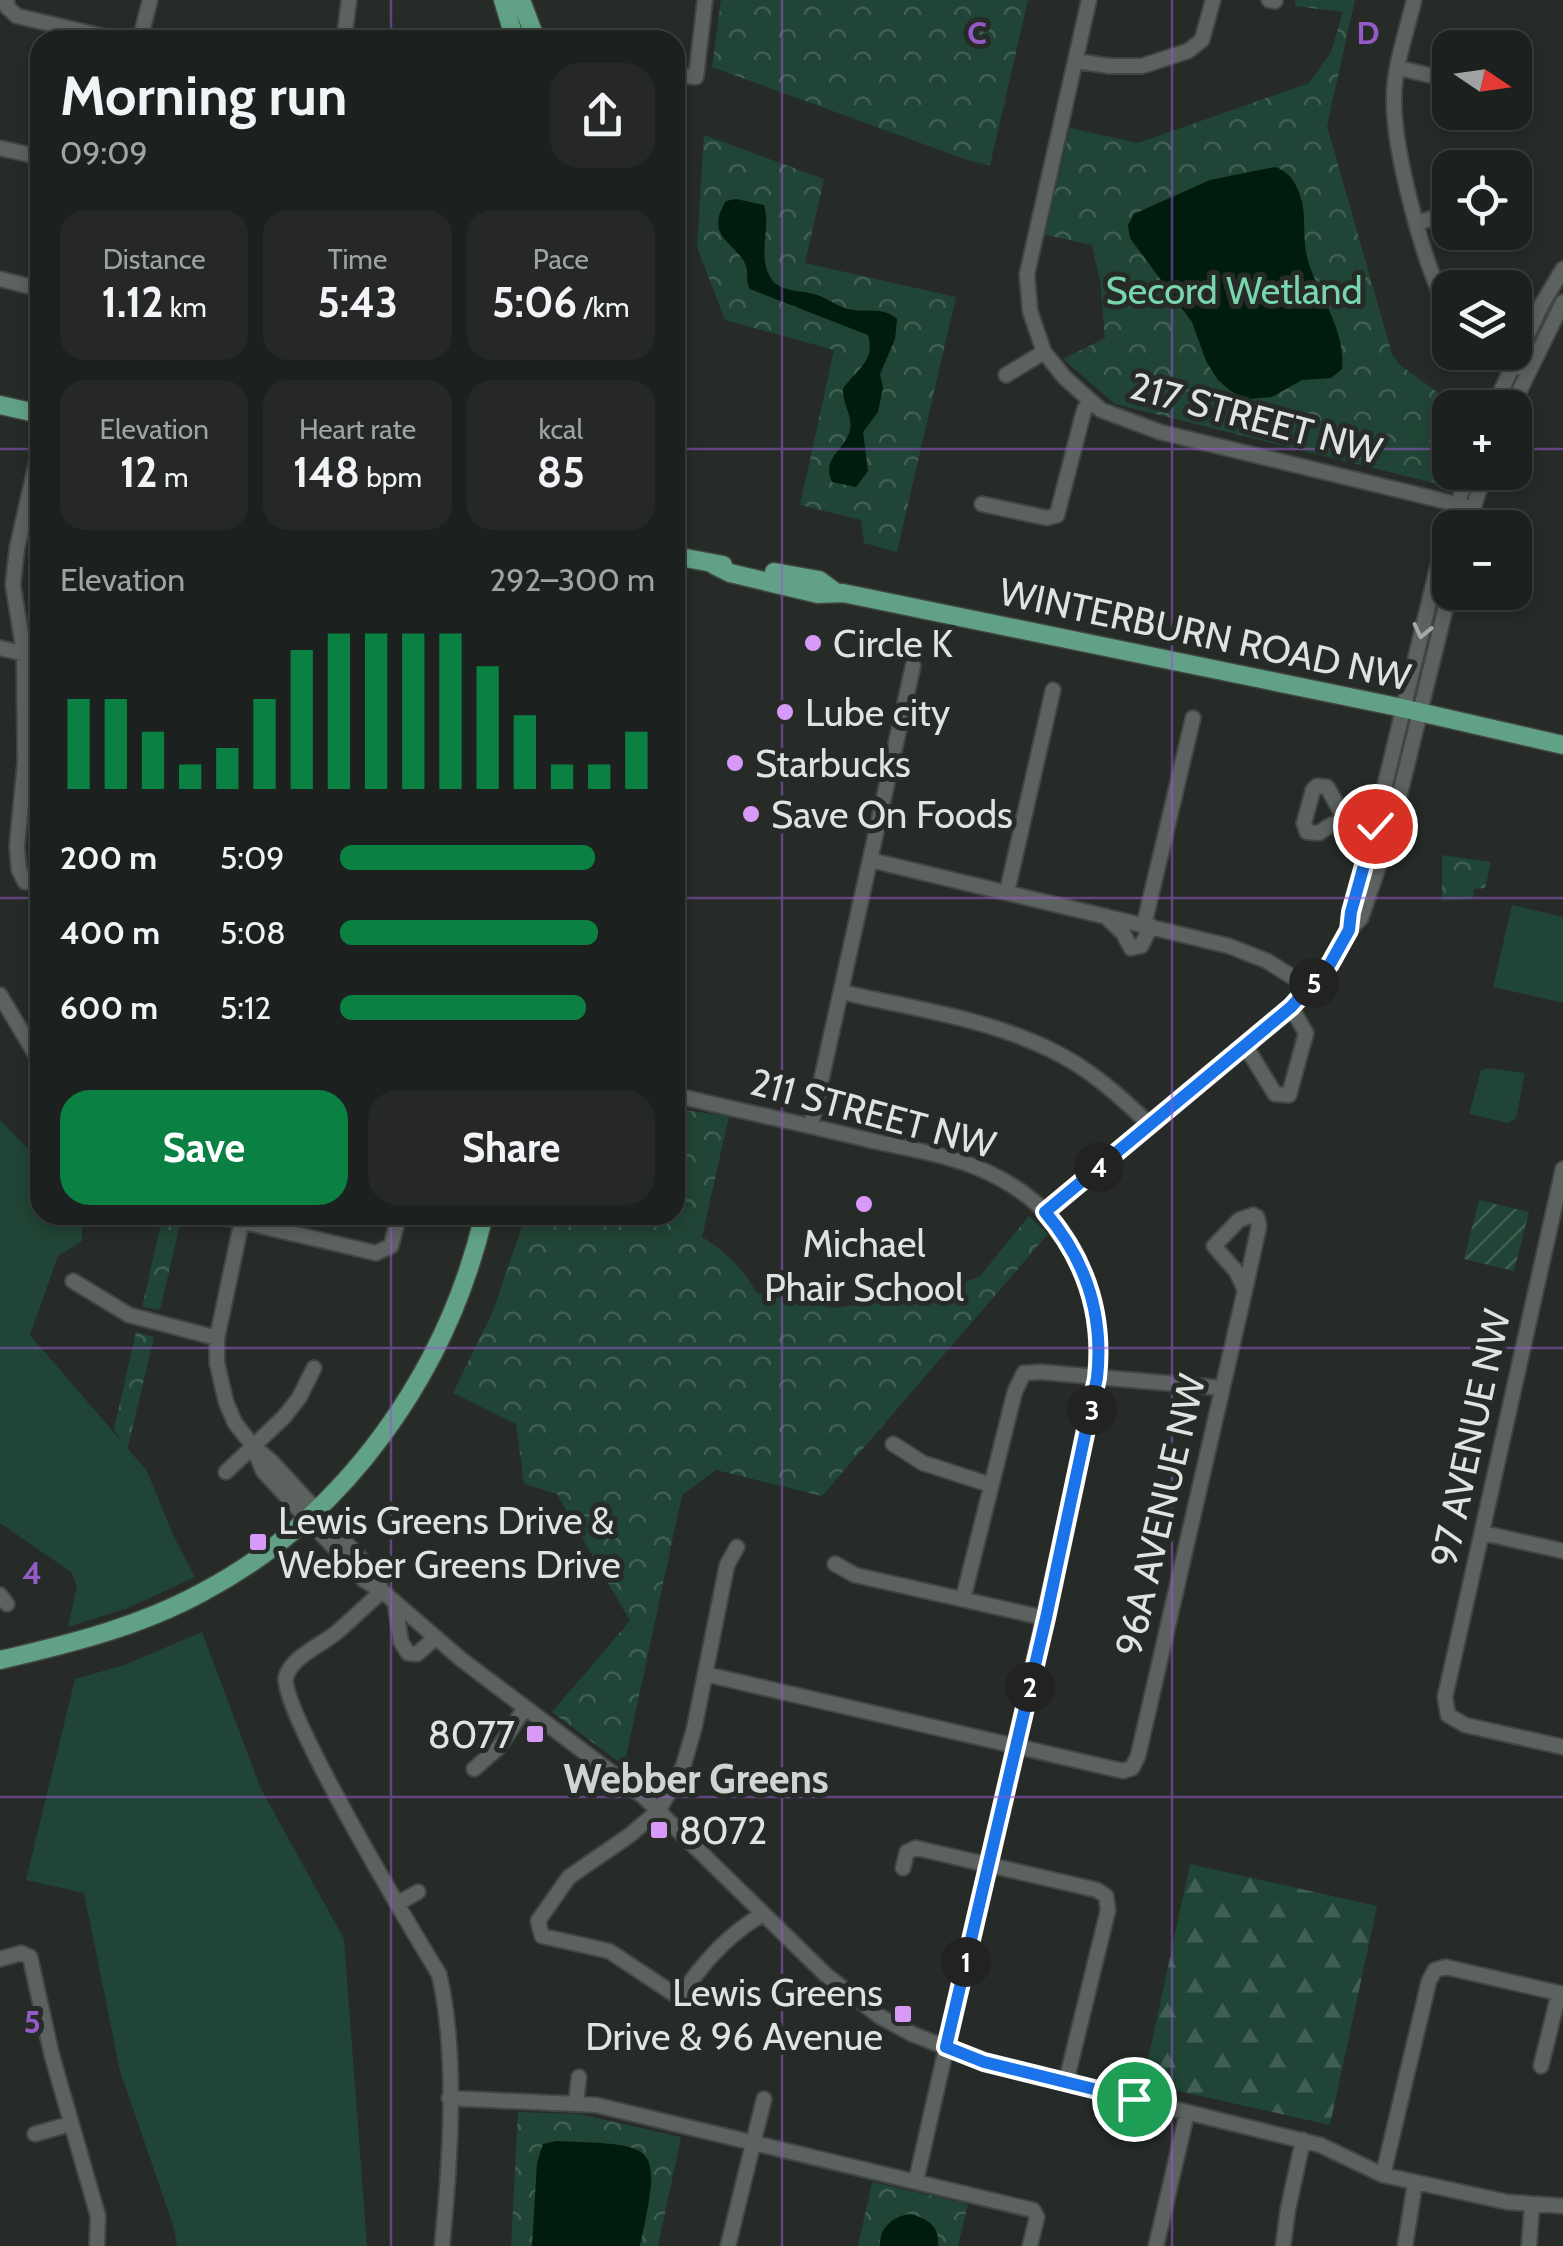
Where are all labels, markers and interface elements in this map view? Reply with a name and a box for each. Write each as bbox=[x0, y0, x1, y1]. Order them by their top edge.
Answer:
text: C bbox=[967, 13, 987, 52]
text: D bbox=[1356, 13, 1380, 52]
north arrow bbox=[1432, 30, 1532, 130]
map controls bbox=[1432, 30, 1532, 610]
text: Morning run bbox=[60, 62, 347, 129]
button: share bbox=[550, 63, 655, 168]
text: 09:09 bbox=[60, 133, 148, 172]
button: locate bbox=[1432, 150, 1532, 250]
text: Distance bbox=[103, 242, 206, 276]
text: Time bbox=[328, 242, 387, 276]
text: Pace bbox=[533, 242, 589, 276]
park label: Secord Wetland bbox=[1106, 267, 1362, 314]
button: layers bbox=[1432, 270, 1532, 370]
text: 1.12 bbox=[102, 276, 163, 328]
text: 5:43 bbox=[317, 276, 398, 328]
text: 5:06 bbox=[492, 276, 577, 328]
text: km bbox=[163, 290, 207, 324]
text: /km bbox=[577, 290, 630, 324]
street label: 217 STREET NW bbox=[1125, 362, 1387, 474]
button: + bbox=[1432, 390, 1532, 490]
text: Elevation bbox=[99, 412, 209, 446]
text: Heart rate bbox=[299, 412, 416, 446]
text: kcal bbox=[538, 412, 583, 446]
text: 12 bbox=[120, 446, 158, 498]
text: 148 bbox=[293, 446, 360, 498]
text: 85 bbox=[537, 446, 585, 498]
text: m bbox=[158, 460, 188, 494]
text: bpm bbox=[360, 460, 422, 494]
button: − bbox=[1432, 510, 1532, 610]
text: Elevation bbox=[60, 560, 185, 599]
text: 292–300 m bbox=[489, 560, 655, 599]
street label: WINTERBURN ROAD NW bbox=[995, 567, 1415, 701]
place label: Circle K bbox=[833, 620, 953, 667]
one-way arrow bbox=[1413, 622, 1434, 639]
marker: Circle K bbox=[802, 632, 824, 654]
place label: Lube city bbox=[805, 689, 950, 736]
marker: Lube city bbox=[774, 701, 796, 723]
place label: Starbucks bbox=[755, 740, 911, 787]
marker: Starbucks bbox=[724, 752, 746, 774]
pin bbox=[1333, 784, 1418, 869]
place label: Save On Foods bbox=[771, 791, 1013, 838]
icon: check bbox=[1348, 799, 1403, 854]
marker: Save On Foods bbox=[740, 803, 762, 825]
text: 200 m bbox=[60, 838, 157, 877]
text: 5:09 bbox=[220, 838, 284, 877]
text: 400 m bbox=[60, 913, 160, 952]
text: 5:08 bbox=[220, 913, 286, 952]
pin: 5 bbox=[1289, 958, 1339, 1008]
text: 5 bbox=[1306, 966, 1322, 1000]
text: 600 m bbox=[60, 988, 158, 1027]
text: 5:12 bbox=[220, 988, 271, 1027]
street label: 211 STREET NW bbox=[745, 1058, 1001, 1168]
button: Save bbox=[60, 1090, 348, 1205]
button: Share bbox=[368, 1090, 655, 1205]
pin: 4 bbox=[1074, 1142, 1124, 1192]
text: 4 bbox=[1090, 1150, 1108, 1184]
marker: Michael Phair School bbox=[853, 1193, 875, 1215]
place label: Michael Phair School bbox=[764, 1220, 964, 1311]
street label: 97 AVENUE NW bbox=[1420, 1305, 1520, 1571]
street label: 96A AVENUE NW bbox=[1105, 1370, 1215, 1660]
pin: 3 bbox=[1067, 1385, 1117, 1435]
text: 3 bbox=[1084, 1393, 1100, 1427]
place label: Lewis Greens Drive & Webber Greens Drive bbox=[278, 1497, 621, 1588]
marker: Lewis Greens Drive & Webber Greens Drive bbox=[247, 1531, 269, 1553]
text: 4 bbox=[22, 1553, 42, 1592]
pin: 2 bbox=[1005, 1662, 1055, 1712]
text: 2 bbox=[1023, 1670, 1037, 1704]
place label: 8077 bbox=[428, 1711, 515, 1758]
marker: 8077 bbox=[524, 1723, 546, 1745]
district label: Webber Greens bbox=[563, 1754, 829, 1803]
place label: 8072 bbox=[679, 1807, 767, 1854]
marker: 8072 bbox=[648, 1819, 670, 1841]
pin: 1 bbox=[941, 1937, 991, 1987]
text: 1 bbox=[961, 1945, 971, 1979]
place label: Lewis Greens Drive & 96 Avenue bbox=[585, 1969, 883, 2060]
text: 5 bbox=[23, 2002, 41, 2041]
marker: Lewis Greens Drive & 96 Avenue bbox=[892, 2003, 914, 2025]
pin bbox=[1092, 2057, 1177, 2142]
icon: arrive bbox=[1107, 2072, 1162, 2127]

